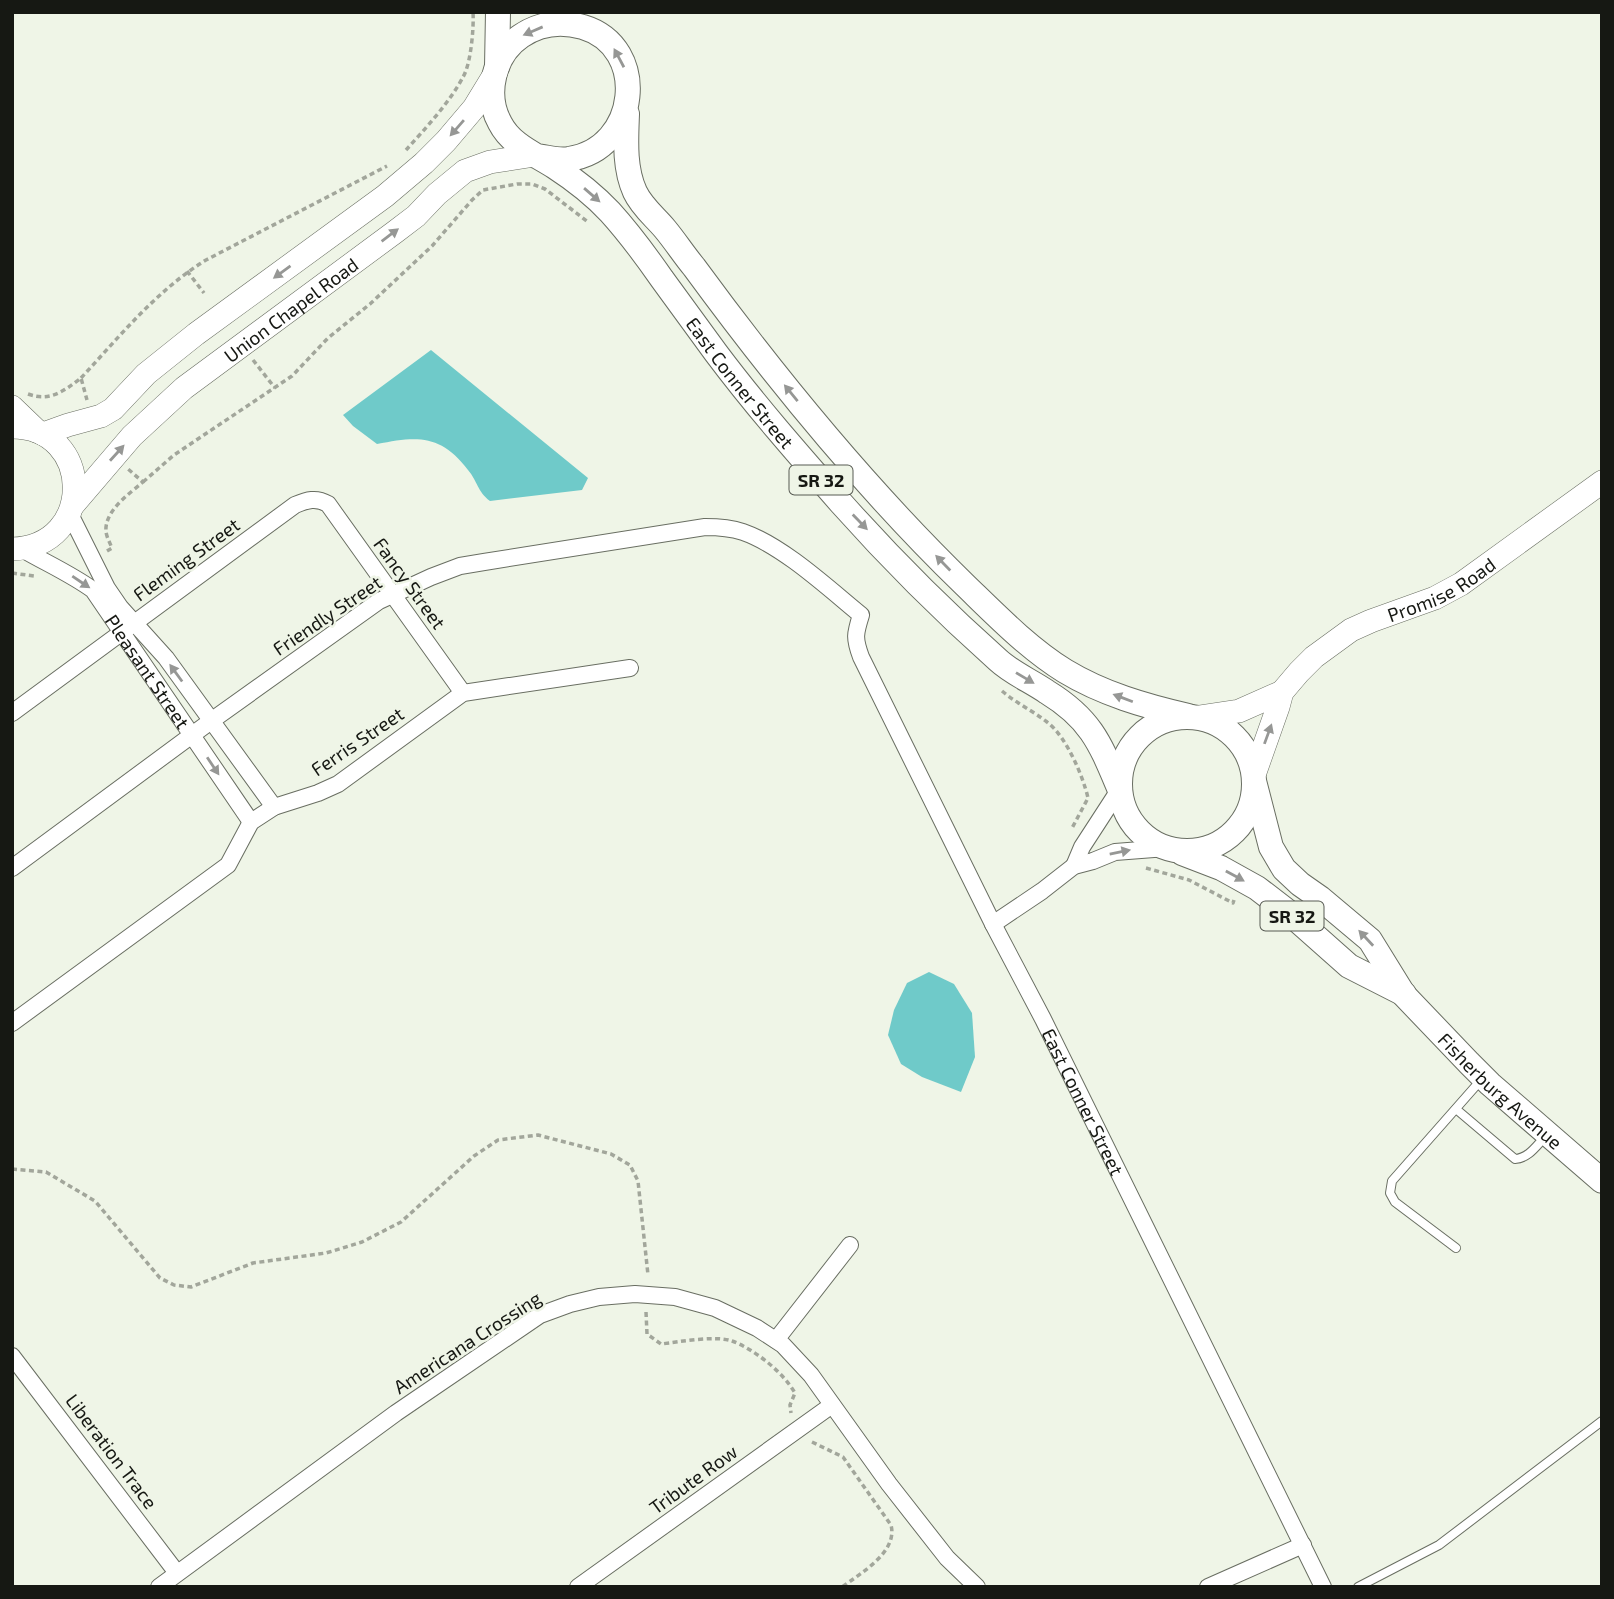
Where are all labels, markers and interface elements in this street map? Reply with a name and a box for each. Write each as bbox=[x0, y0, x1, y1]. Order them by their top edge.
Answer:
one-way arrow bbox=[522, 25, 543, 36]
one-way arrow bbox=[613, 48, 625, 68]
one-way arrow bbox=[449, 119, 465, 137]
one-way arrow bbox=[583, 187, 601, 203]
one-way arrow bbox=[381, 228, 399, 243]
street label: Union Chapel Road bbox=[219, 252, 362, 366]
one-way arrow bbox=[272, 265, 291, 279]
street label: East Conner Street bbox=[682, 312, 799, 453]
one-way arrow bbox=[784, 385, 799, 402]
one-way arrow bbox=[109, 444, 125, 462]
road number: SR 32 bbox=[790, 466, 852, 494]
street label: Fleming Street bbox=[128, 513, 244, 605]
one-way arrow bbox=[851, 514, 868, 531]
street label: Fancy Street bbox=[369, 533, 451, 633]
street label: Promise Road bbox=[1384, 552, 1499, 626]
one-way arrow bbox=[934, 554, 951, 571]
street label: Friendly Street bbox=[268, 570, 386, 660]
one-way arrow bbox=[72, 575, 90, 589]
street label: Pleasant Street bbox=[101, 610, 195, 732]
one-way arrow bbox=[169, 664, 183, 682]
one-way arrow bbox=[1015, 672, 1034, 685]
one-way arrow bbox=[1112, 692, 1133, 703]
street label: Ferris Street bbox=[306, 702, 408, 780]
one-way arrow bbox=[1263, 724, 1274, 745]
one-way arrow bbox=[206, 757, 219, 776]
one-way arrow bbox=[1109, 847, 1131, 858]
one-way arrow bbox=[1226, 870, 1245, 882]
road number: SR 32 bbox=[1260, 902, 1324, 931]
one-way arrow bbox=[1359, 930, 1375, 947]
street label: East Conner Street bbox=[1038, 1024, 1129, 1178]
street label: Fisherburg Avenue bbox=[1434, 1027, 1568, 1153]
street label: Americana Crossing bbox=[389, 1286, 545, 1398]
street label: Liberation Trace bbox=[61, 1389, 163, 1513]
street label: Tribute Row bbox=[645, 1439, 742, 1519]

